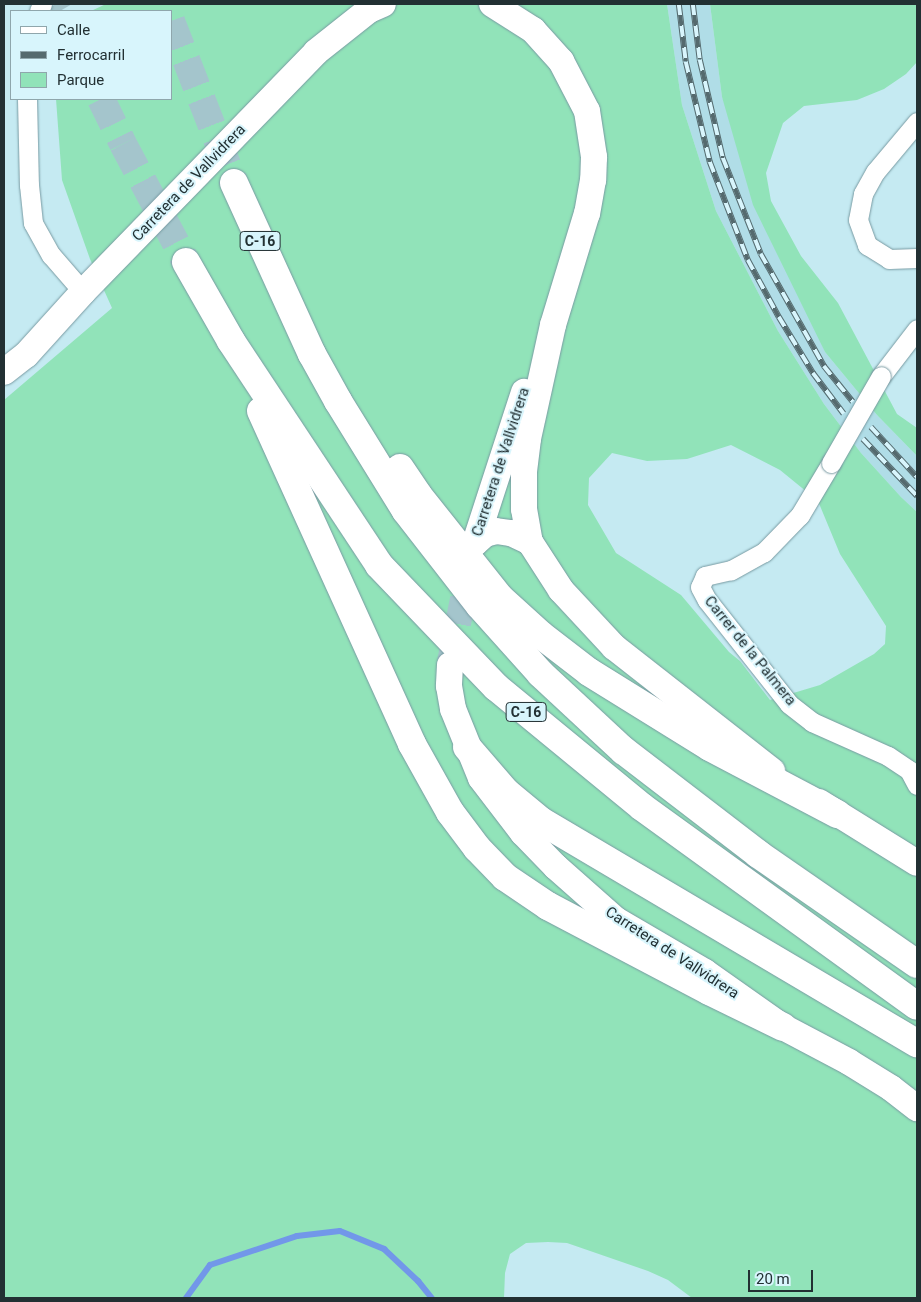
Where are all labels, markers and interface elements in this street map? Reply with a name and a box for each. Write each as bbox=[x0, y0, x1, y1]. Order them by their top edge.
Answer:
legend bbox=[10, 10, 172, 100]
text: Calle bbox=[57, 21, 90, 39]
text: Ferrocarril bbox=[57, 46, 125, 64]
text: Parque bbox=[57, 71, 104, 89]
street label: Carretera de Vallvidrera bbox=[129, 121, 249, 245]
road number: C-16 bbox=[239, 230, 281, 252]
street label: Carretera de Vallvidrera bbox=[468, 385, 534, 539]
street label: Carrer de la Palmera bbox=[700, 593, 800, 709]
road number: C-16 bbox=[505, 700, 547, 724]
street label: Carretera de Vallvidrera bbox=[602, 903, 742, 1003]
scale bar bbox=[751, 1260, 816, 1292]
text: 20 m bbox=[756, 1270, 790, 1288]

